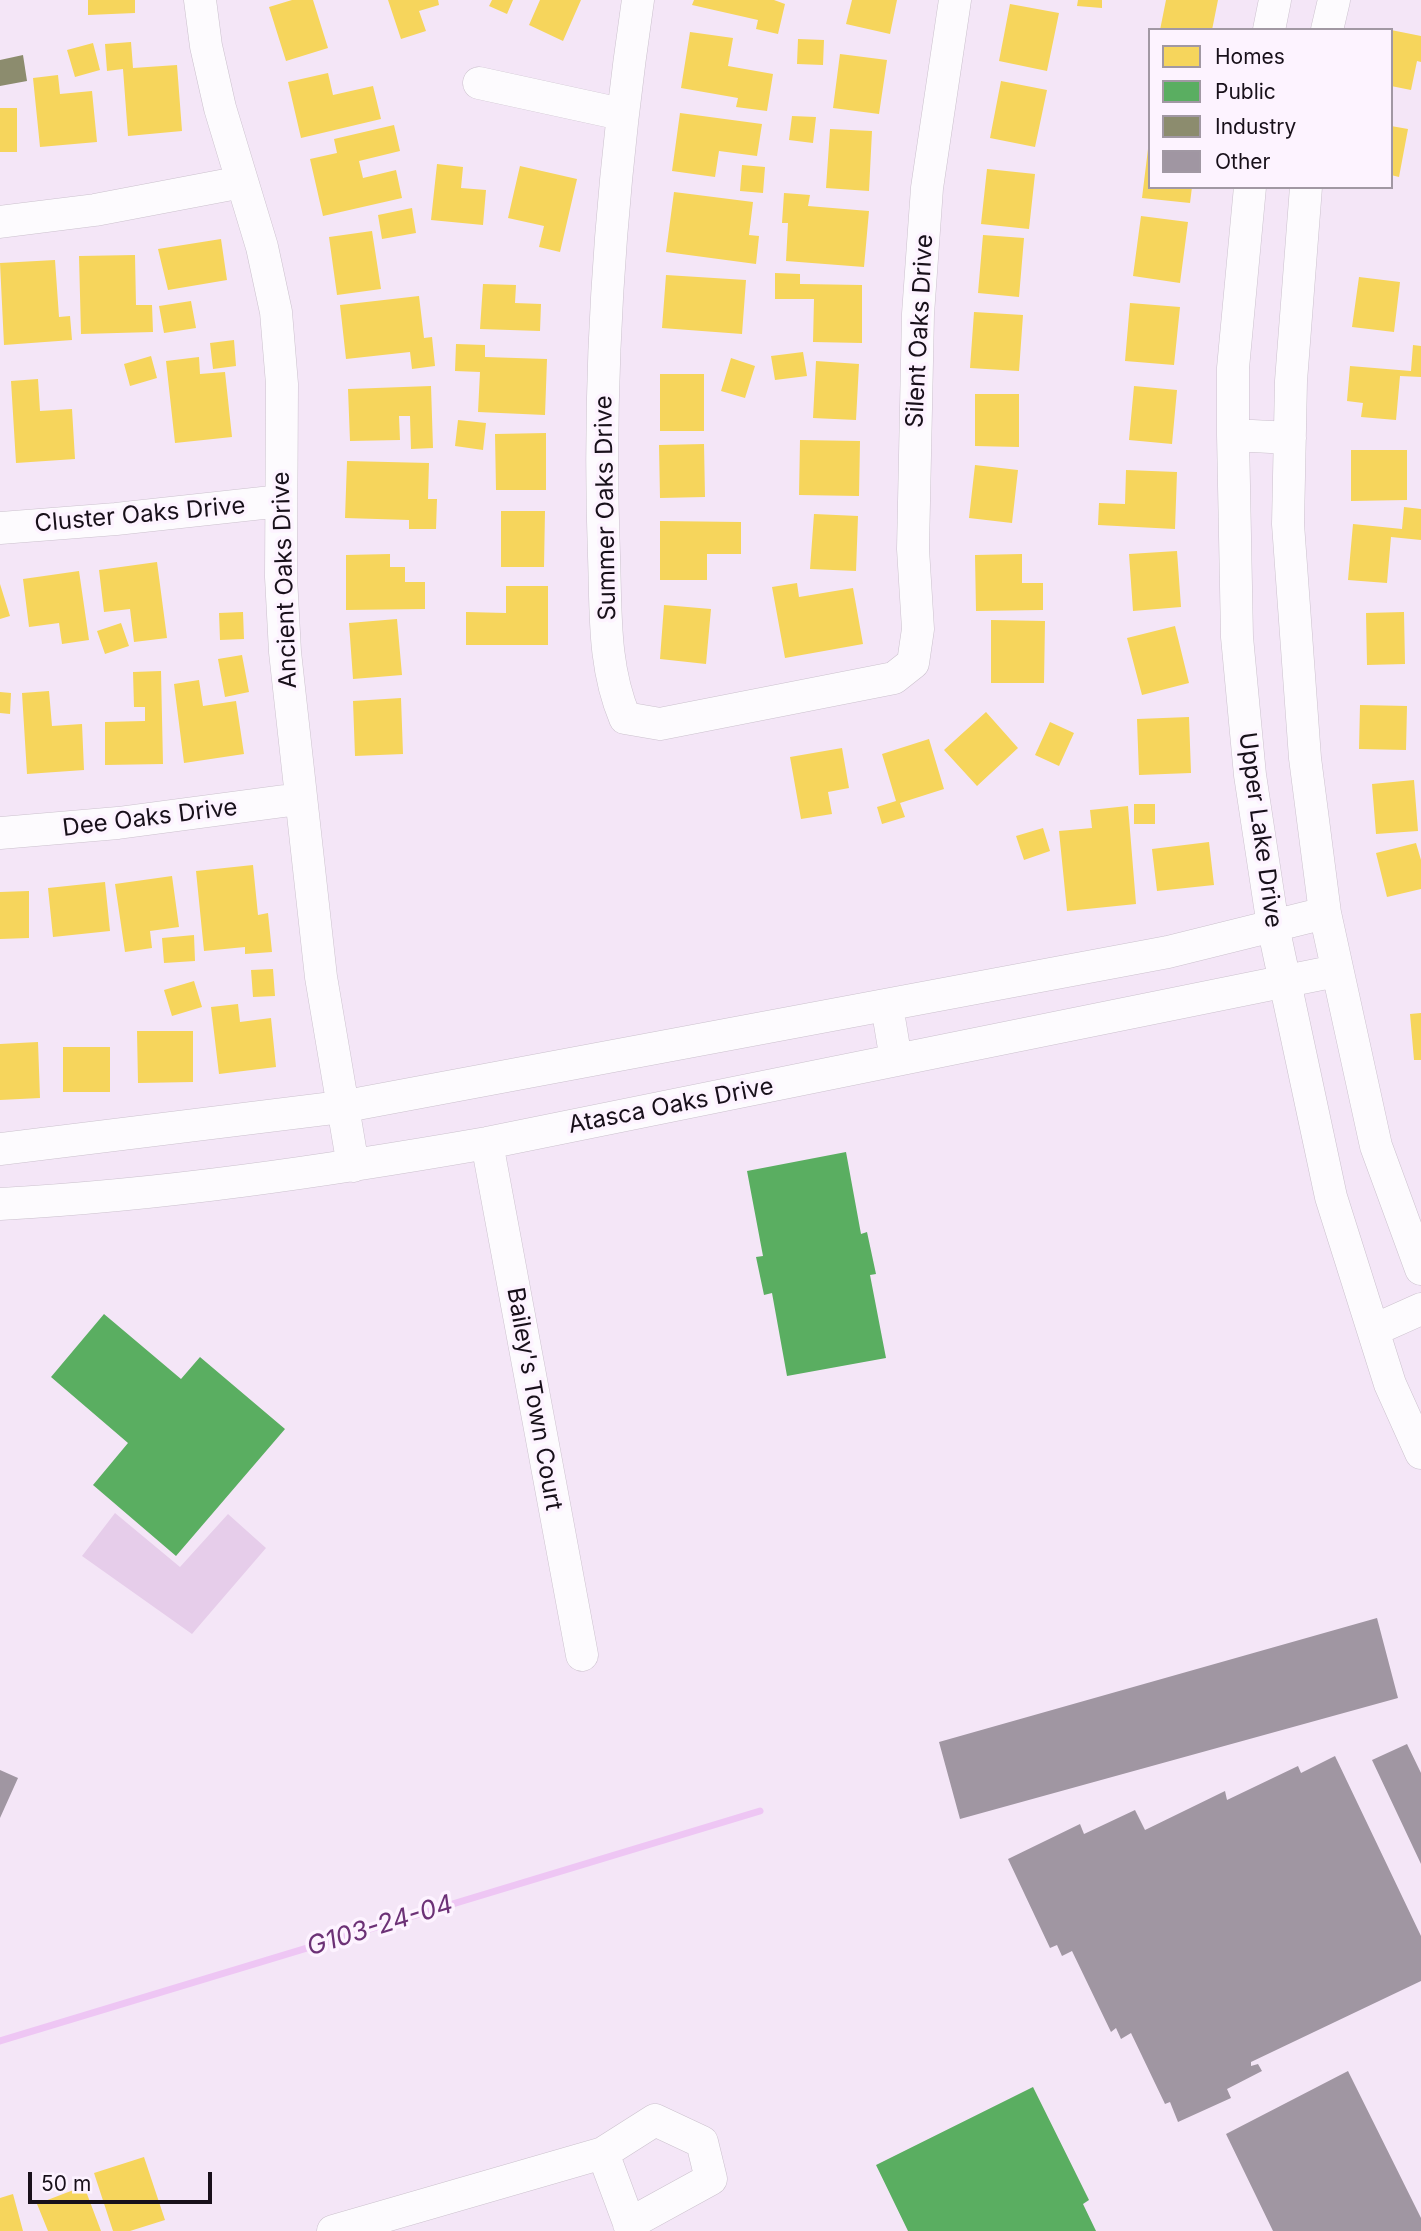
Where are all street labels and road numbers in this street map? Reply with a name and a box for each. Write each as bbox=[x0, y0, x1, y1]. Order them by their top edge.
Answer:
street label: Silent Oaks Drive bbox=[901, 233, 939, 429]
street label: Summer Oaks Drive bbox=[590, 395, 622, 621]
street label: Ancient Oaks Drive bbox=[267, 471, 303, 689]
street label: Cluster Oaks Drive bbox=[33, 491, 247, 539]
street label: Upper Lake Drive bbox=[1232, 730, 1288, 930]
street label: Dee Oaks Drive bbox=[61, 793, 239, 843]
street label: Atasca Oaks Drive bbox=[566, 1072, 776, 1140]
street label: Bailey's Town Court bbox=[500, 1285, 568, 1513]

